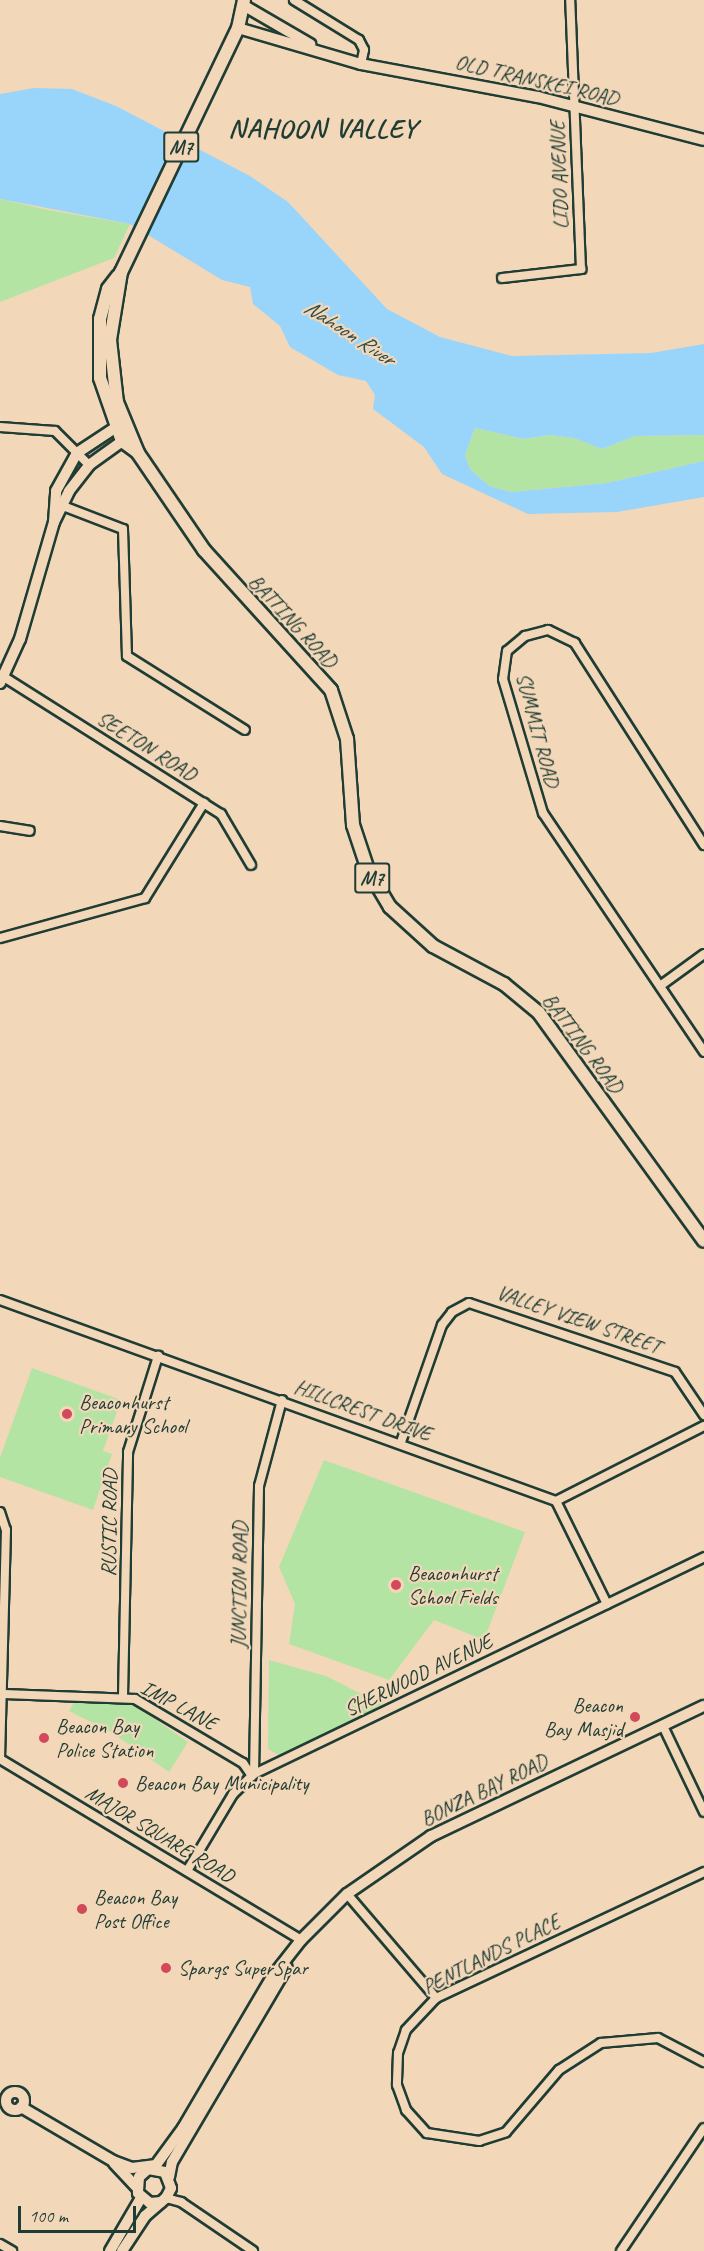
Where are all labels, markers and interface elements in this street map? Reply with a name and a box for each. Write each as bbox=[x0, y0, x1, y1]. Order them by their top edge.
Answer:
street label: OLD TRANSKEI ROAD bbox=[452, 49, 622, 111]
district label: NAHOON VALLEY bbox=[229, 113, 417, 145]
street label: LIDO AVENUE bbox=[545, 121, 573, 229]
road number: M7 bbox=[163, 130, 199, 164]
water label: Nahoon River bbox=[299, 294, 399, 372]
street label: BATTING ROAD bbox=[243, 569, 343, 673]
street label: SUMMIT ROAD bbox=[511, 670, 565, 790]
street label: SEETON ROAD bbox=[92, 705, 202, 787]
road number: M7 bbox=[354, 861, 390, 895]
street label: BATTING ROAD bbox=[537, 988, 629, 1098]
street label: VALLEY VIEW STREET bbox=[493, 1279, 665, 1359]
street label: HILLCREST DRIVE bbox=[291, 1373, 435, 1447]
place label: Beaconhurst Primary School bbox=[79, 1389, 187, 1439]
marker: Beaconhurst Primary School bbox=[60, 1407, 74, 1421]
street label: RUSTIC ROAD bbox=[95, 1469, 123, 1577]
street label: JUNCTION ROAD bbox=[225, 1521, 253, 1649]
place label: Beaconhurst School Fields bbox=[408, 1560, 498, 1610]
marker: Beaconhurst School Fields bbox=[389, 1578, 403, 1592]
street label: SHERWOOD AVENUE bbox=[340, 1628, 496, 1722]
street label: IMP LANE bbox=[137, 1675, 221, 1735]
place label: Beacon Bay Masjid bbox=[543, 1692, 623, 1742]
marker: Beacon Bay Masjid bbox=[628, 1710, 642, 1724]
place label: Beacon Bay Police Station bbox=[56, 1713, 154, 1763]
marker: Beacon Bay Police Station bbox=[37, 1731, 51, 1745]
street label: BONZA BAY ROAD bbox=[416, 1748, 552, 1832]
place label: Beacon Bay Municipality bbox=[135, 1770, 309, 1796]
marker: Beacon Bay Municipality bbox=[116, 1776, 130, 1790]
street label: MAJOR SQUARE ROAD bbox=[81, 1780, 239, 1888]
place label: Beacon Bay Post Office bbox=[94, 1884, 176, 1934]
marker: Beacon Bay Post Office bbox=[75, 1902, 89, 1916]
street label: PENTLANDS PLACE bbox=[418, 1909, 564, 1999]
place label: Spargs SuperSpar bbox=[178, 1955, 307, 1981]
marker: Spargs SuperSpar bbox=[159, 1961, 173, 1975]
scale bar bbox=[21, 2194, 140, 2232]
text: 100 m bbox=[29, 2205, 68, 2227]

